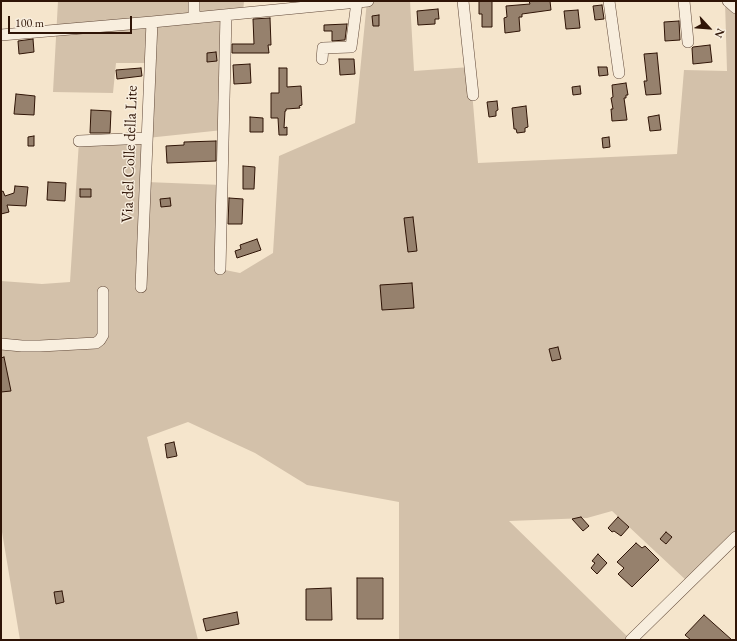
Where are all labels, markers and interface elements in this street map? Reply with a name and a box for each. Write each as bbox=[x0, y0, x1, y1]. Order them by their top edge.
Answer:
scale bar bbox=[10, 8, 134, 34]
north arrow bbox=[689, 8, 729, 48]
text: 100 m bbox=[15, 15, 44, 31]
text: N bbox=[712, 26, 728, 40]
street label: Via del Colle della Lite bbox=[118, 85, 142, 223]

